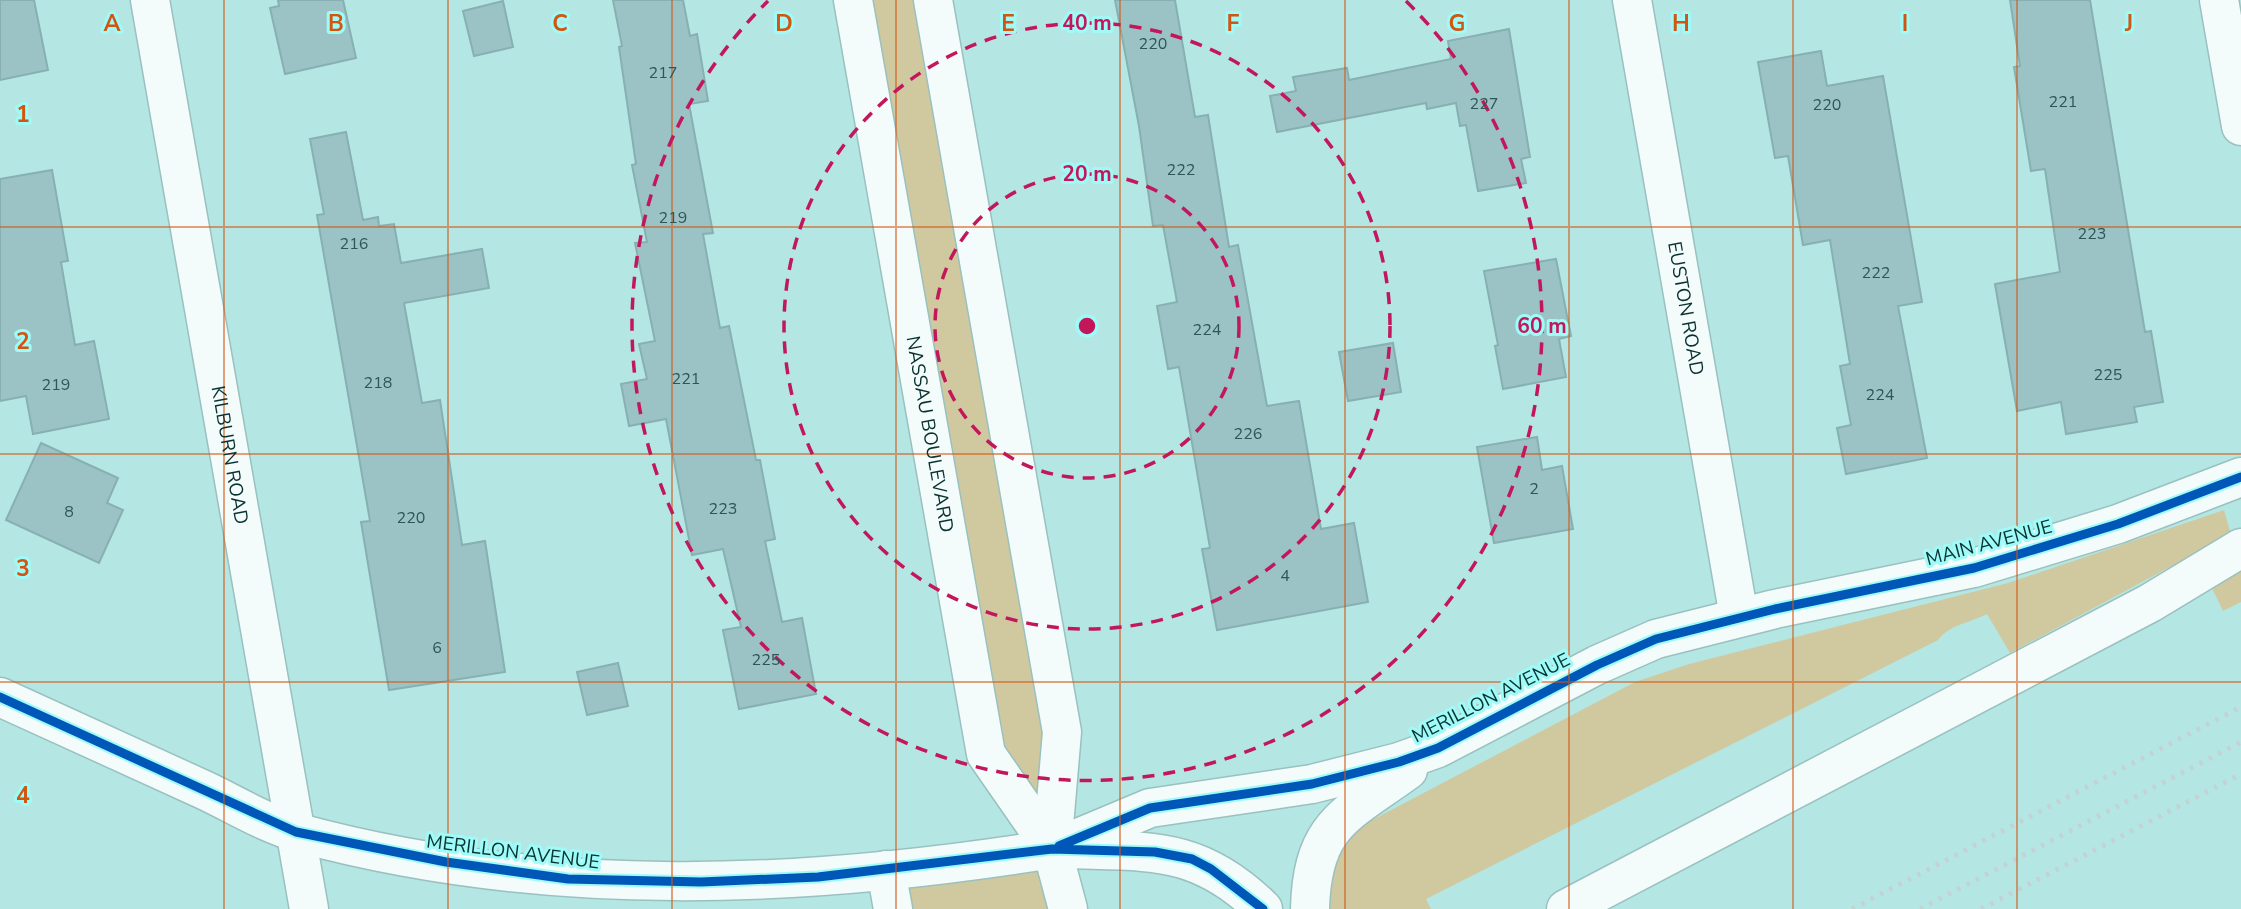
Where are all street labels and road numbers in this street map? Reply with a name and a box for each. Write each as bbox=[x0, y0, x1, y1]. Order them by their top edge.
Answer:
street label: EUSTON ROAD bbox=[1661, 239, 1710, 377]
street label: NASSAU BOULEVARD bbox=[900, 334, 960, 535]
street label: KILBURN ROAD bbox=[205, 384, 255, 526]
street label: MAIN AVENUE bbox=[1923, 514, 2055, 572]
street label: MERILLON AVENUE bbox=[1407, 647, 1575, 749]
street label: MERILLON AVENUE bbox=[425, 828, 601, 876]

